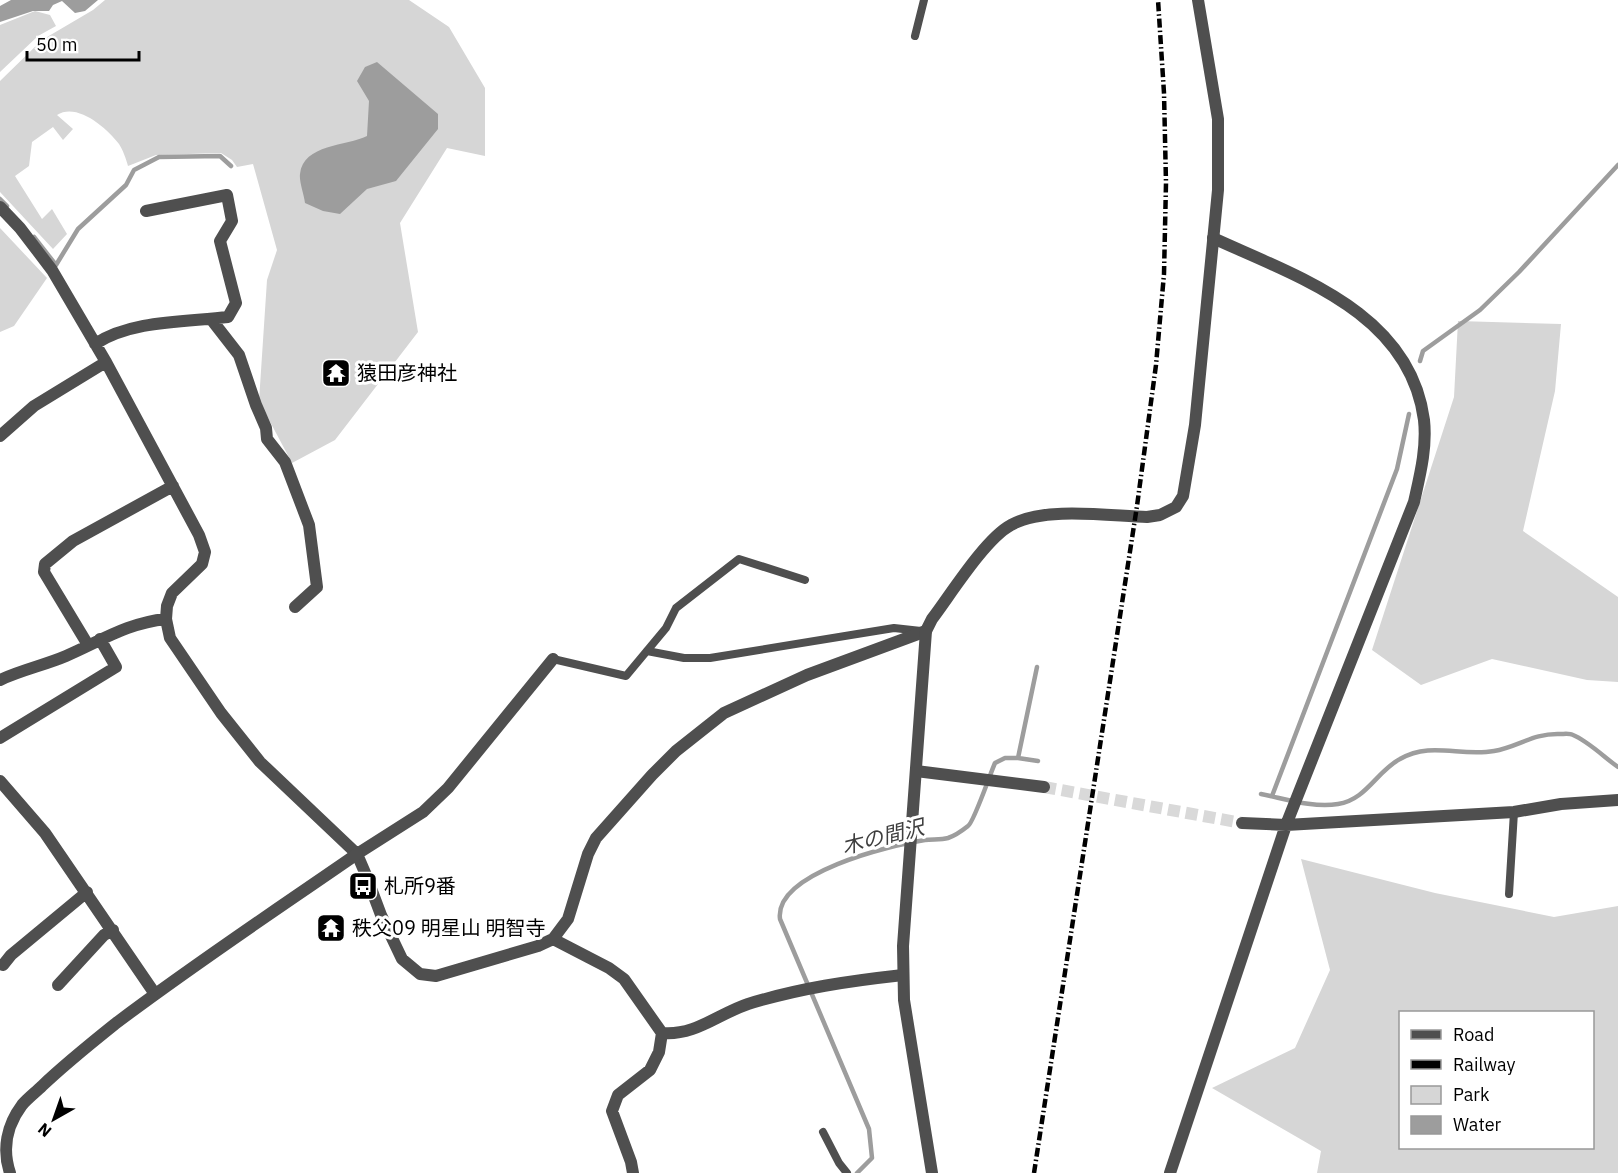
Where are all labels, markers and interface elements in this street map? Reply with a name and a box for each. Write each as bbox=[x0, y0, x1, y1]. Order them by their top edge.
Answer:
scale bar bbox=[27, 24, 140, 62]
text: 50 m bbox=[36, 33, 78, 56]
temple icon: 猿田彦神社 bbox=[320, 357, 352, 389]
place label: 猿田彦神社 bbox=[357, 359, 457, 386]
water label: 木の間沢 bbox=[839, 812, 930, 860]
bus stop icon: 札所9番 bbox=[347, 870, 379, 902]
place label: 札所9番 bbox=[384, 872, 456, 899]
temple icon: 秩父09 明星山 明智寺 bbox=[315, 912, 347, 944]
place label: 秩父09 明星山 明智寺 bbox=[352, 914, 545, 941]
legend bbox=[1399, 1011, 1594, 1149]
text: Road bbox=[1453, 1023, 1494, 1046]
text: Railway bbox=[1453, 1053, 1515, 1076]
text: Park bbox=[1453, 1083, 1490, 1106]
north arrow bbox=[24, 1089, 84, 1149]
text: Water bbox=[1453, 1113, 1502, 1136]
text: N bbox=[33, 1119, 55, 1142]

